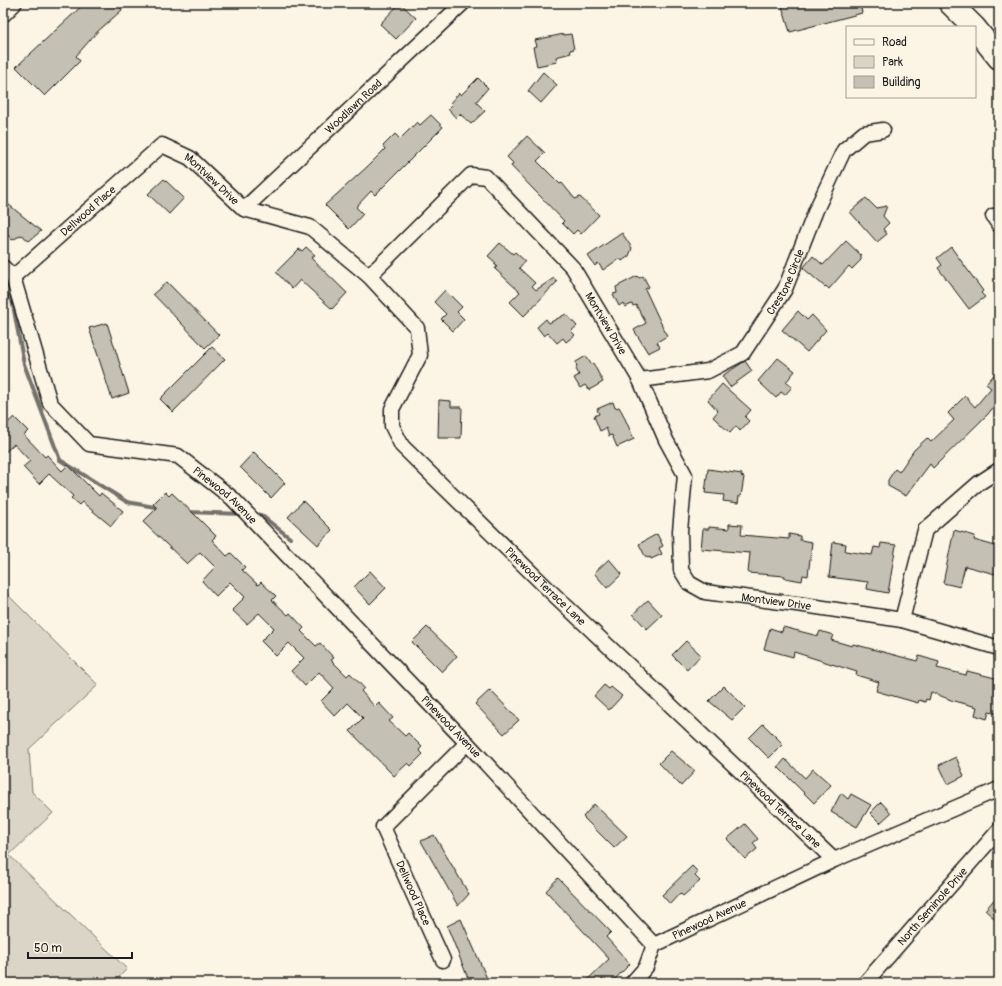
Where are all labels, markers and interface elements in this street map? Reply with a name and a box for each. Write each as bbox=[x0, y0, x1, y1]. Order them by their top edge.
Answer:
legend bbox=[846, 26, 976, 98]
text: Road bbox=[882, 35, 907, 50]
text: Park bbox=[882, 55, 903, 70]
text: Building bbox=[882, 75, 921, 90]
street label: Woodlawn Road bbox=[322, 76, 384, 136]
street label: Montview Drive bbox=[183, 150, 242, 208]
street label: Dellwood Place bbox=[58, 182, 119, 239]
street label: Crestone Circle bbox=[764, 247, 807, 317]
street label: Montview Drive bbox=[583, 290, 630, 357]
street label: Pinewood Avenue bbox=[190, 464, 260, 527]
street label: Pinewood Terrace Lane bbox=[503, 544, 589, 628]
street label: Montview Drive bbox=[741, 590, 812, 613]
street label: Pinewood Avenue bbox=[419, 693, 484, 761]
street label: Pinewood Terrace Lane bbox=[737, 768, 824, 851]
street label: Dellwood Place bbox=[393, 859, 433, 928]
street label: North Seminole Drive bbox=[895, 864, 970, 948]
street label: Pinewood Avenue bbox=[670, 896, 749, 942]
scale bar bbox=[28, 934, 132, 960]
text: 50 m bbox=[34, 941, 62, 956]

